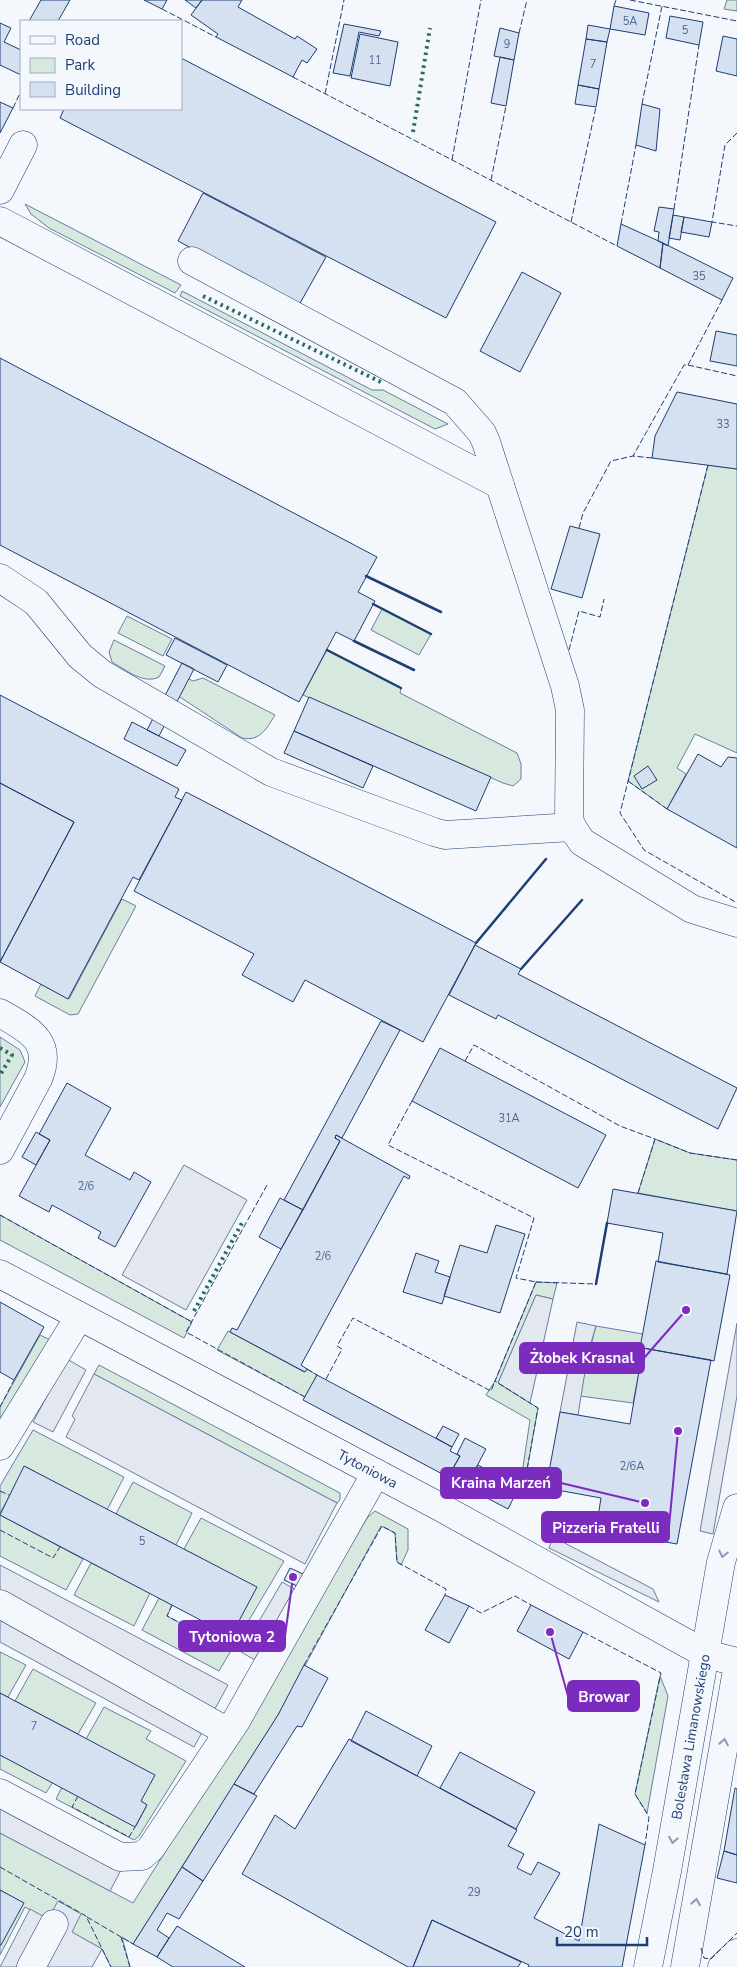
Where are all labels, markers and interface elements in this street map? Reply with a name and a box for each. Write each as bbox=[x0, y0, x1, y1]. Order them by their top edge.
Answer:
house number: 5A bbox=[623, 14, 637, 29]
legend bbox=[20, 20, 182, 110]
house number: 5 bbox=[682, 23, 689, 38]
text: Road bbox=[65, 30, 100, 50]
house number: 9 bbox=[504, 37, 510, 52]
house number: 11 bbox=[368, 53, 382, 68]
text: Park bbox=[65, 55, 95, 75]
house number: 7 bbox=[590, 57, 596, 72]
text: Building bbox=[65, 80, 121, 100]
house number: 35 bbox=[692, 269, 706, 284]
house number: 33 bbox=[716, 417, 730, 432]
house number: 31A bbox=[498, 1111, 520, 1126]
house number: 2/6 bbox=[78, 1179, 95, 1194]
house number: 2/6 bbox=[315, 1249, 332, 1264]
callout: Żłobek Krasnal bbox=[520, 1343, 644, 1373]
text: Żłobek Krasnal bbox=[530, 1348, 635, 1368]
street label: Tytoniowa bbox=[334, 1445, 401, 1493]
house number: 2/6A bbox=[620, 1459, 644, 1474]
callout: Kraina Marzeń bbox=[441, 1468, 561, 1498]
text: Kraina Marzeń bbox=[451, 1473, 551, 1493]
callout: Pizzeria Fratelli bbox=[542, 1512, 669, 1542]
text: Pizzeria Fratelli bbox=[552, 1518, 660, 1538]
house number: 5 bbox=[139, 1534, 146, 1549]
one-way arrow bbox=[718, 1550, 729, 1559]
callout: Tytoniowa 2 bbox=[179, 1621, 285, 1651]
text: Tytoniowa 2 bbox=[189, 1627, 275, 1647]
street label: Bolesława Limanowskiego bbox=[667, 1653, 715, 1821]
callout: Browar bbox=[568, 1681, 639, 1711]
text: Browar bbox=[578, 1687, 630, 1707]
house number: 7 bbox=[31, 1719, 37, 1734]
one-way arrow bbox=[719, 1737, 729, 1746]
one-way arrow bbox=[668, 1835, 679, 1844]
house number: 29 bbox=[467, 1885, 481, 1900]
one-way arrow bbox=[691, 1897, 701, 1906]
scale bar bbox=[557, 1914, 647, 1946]
text: 20 m bbox=[564, 1922, 599, 1942]

